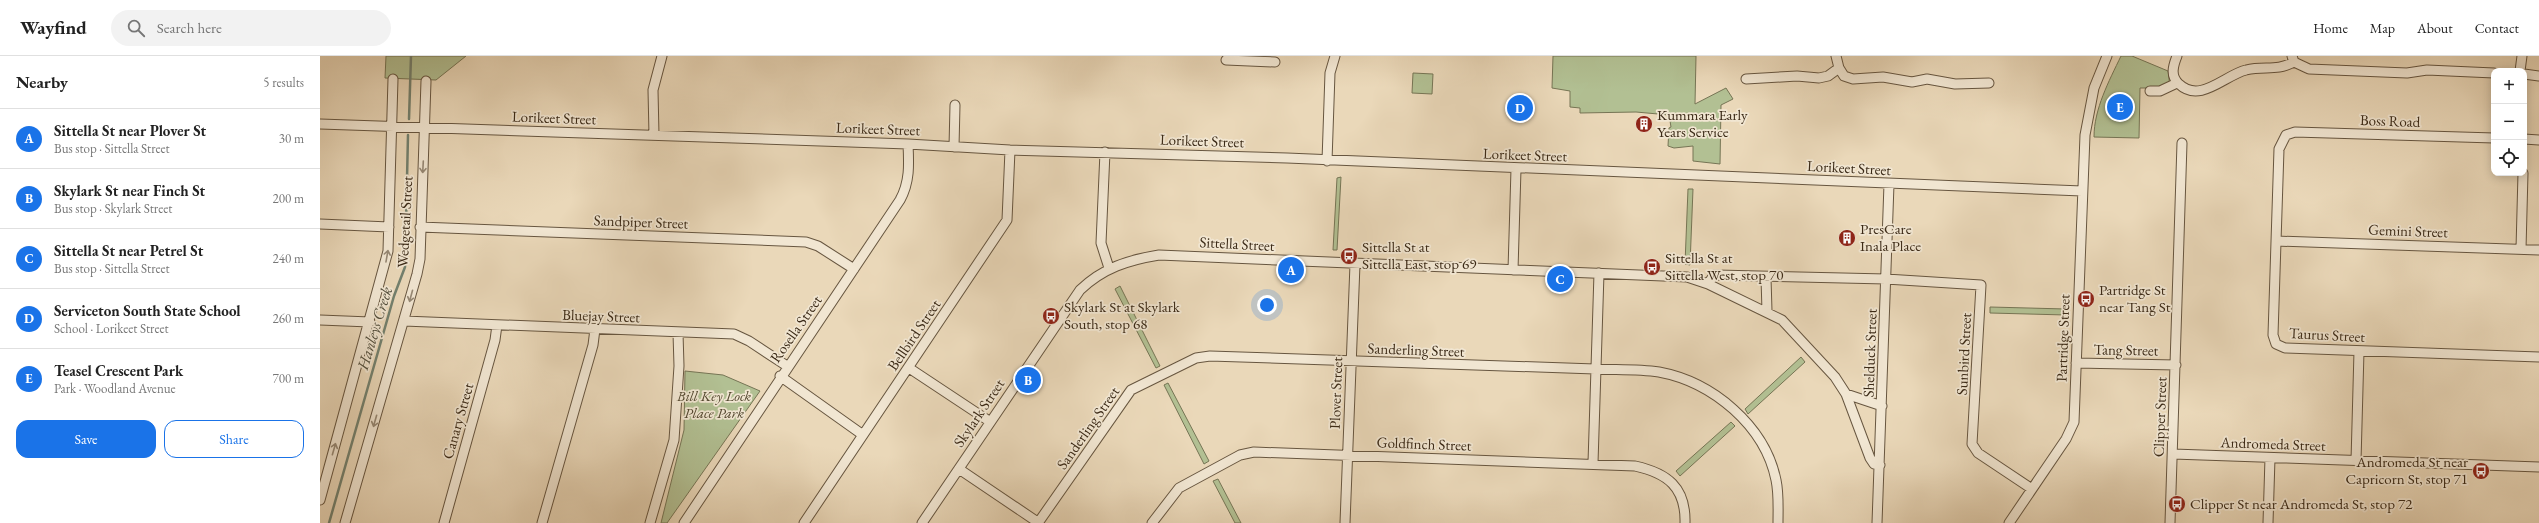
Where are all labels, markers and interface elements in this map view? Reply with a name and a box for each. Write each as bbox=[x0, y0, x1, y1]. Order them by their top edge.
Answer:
search box bbox=[111, 10, 391, 46]
text: Wayfind bbox=[20, 15, 87, 40]
icon: search bbox=[125, 17, 147, 39]
text: Search here bbox=[157, 18, 222, 37]
text: Home bbox=[2313, 19, 2348, 37]
text: Map bbox=[2370, 19, 2395, 37]
text: About bbox=[2417, 19, 2453, 37]
text: Contact bbox=[2475, 19, 2519, 37]
map controls bbox=[2491, 68, 2527, 176]
button: + bbox=[2491, 68, 2527, 104]
text: Nearby bbox=[16, 71, 68, 93]
text: 5 results bbox=[263, 74, 304, 91]
pin: E bbox=[2107, 92, 2133, 122]
pin: D bbox=[1507, 93, 1533, 123]
button: − bbox=[2491, 104, 2527, 140]
place label: Kummara Early Years Service bbox=[1657, 105, 1748, 141]
street label: Lorikeet Street bbox=[512, 107, 597, 128]
street label: Boss Road bbox=[2360, 110, 2421, 131]
building icon: Kummara Early Years Service bbox=[1634, 114, 1654, 134]
street label: Lorikeet Street bbox=[836, 118, 921, 139]
text: Sittella St near Plover St bbox=[54, 121, 206, 140]
text: A bbox=[24, 130, 34, 147]
text: 30 m bbox=[279, 130, 304, 147]
street label: Lorikeet Street bbox=[1160, 130, 1245, 151]
text: Bus stop · Sittella Street bbox=[54, 140, 170, 157]
button: locate bbox=[2491, 140, 2527, 176]
street label: Lorikeet Street bbox=[1483, 144, 1568, 165]
street label: Lorikeet Street bbox=[1807, 156, 1892, 179]
one-way arrow bbox=[419, 160, 426, 173]
street label: Wedgetail Street bbox=[393, 175, 416, 268]
text: Skylark St near Finch St bbox=[54, 181, 205, 200]
text: B bbox=[25, 190, 33, 207]
text: 200 m bbox=[273, 190, 304, 207]
text: Bus stop · Skylark Street bbox=[54, 200, 172, 217]
street label: Sandpiper Street bbox=[593, 210, 689, 233]
place label: PresCare Inala Place bbox=[1860, 219, 1921, 255]
street label: Gemini Street bbox=[2368, 220, 2448, 241]
building icon: PresCare Inala Place bbox=[1837, 228, 1857, 248]
street label: Sittella Street bbox=[1199, 232, 1275, 255]
place label: Sittella St at Sittella East, stop 69 bbox=[1362, 237, 1476, 273]
text: Sittella St near Petrel St bbox=[54, 241, 203, 260]
bus stop icon: Sittella St at Sittella East, stop 69 bbox=[1339, 246, 1359, 266]
place label: Sittella St at Sittella West, stop 70 bbox=[1665, 248, 1783, 284]
text: C bbox=[24, 250, 34, 267]
text: 240 m bbox=[273, 250, 304, 267]
one-way arrow bbox=[383, 250, 391, 263]
pin: A bbox=[1278, 255, 1304, 285]
bus stop icon: Sittella St at Sittella West, stop 70 bbox=[1642, 257, 1662, 277]
text: Bus stop · Sittella Street bbox=[54, 260, 170, 277]
pin: C bbox=[1547, 264, 1573, 294]
place label: Partridge St near Tang St bbox=[2099, 280, 2171, 316]
water label: Hanleys Creek bbox=[352, 283, 397, 373]
one-way arrow bbox=[407, 289, 414, 302]
bus stop icon: Partridge St near Tang St bbox=[2076, 289, 2096, 309]
street label: Rosella Street bbox=[765, 291, 826, 366]
street label: Partridge Street bbox=[2051, 293, 2074, 382]
street label: Bellbird Street bbox=[883, 295, 944, 374]
your location bbox=[1257, 295, 1277, 315]
place label: Skylark St at Skylark South, stop 68 bbox=[1064, 297, 1181, 333]
text: Serviceton South State School bbox=[54, 301, 240, 320]
street label: Bluejay Street bbox=[562, 305, 641, 326]
bus stop icon: Skylark St at Skylark South, stop 68 bbox=[1041, 306, 1061, 326]
street label: Shelduck Street bbox=[1858, 308, 1881, 398]
text: D bbox=[24, 310, 34, 327]
text: 260 m bbox=[273, 310, 304, 327]
street label: Sunbird Street bbox=[1952, 312, 1975, 396]
text: School · Lorikeet Street bbox=[54, 320, 169, 337]
street label: Taurus Street bbox=[2289, 323, 2366, 346]
street label: Sanderling Street bbox=[1367, 338, 1465, 361]
street label: Tang Street bbox=[2093, 339, 2159, 360]
street label: Plover Street bbox=[1325, 356, 1346, 429]
text: Teasel Crescent Park bbox=[54, 361, 183, 380]
pin: B bbox=[1015, 365, 1041, 395]
text: E bbox=[25, 370, 33, 387]
text: 700 m bbox=[273, 370, 304, 387]
street label: Skylark Street bbox=[949, 375, 1008, 450]
street label: Clipper Street bbox=[2149, 376, 2170, 457]
text: Park · Woodland Avenue bbox=[54, 380, 176, 397]
street label: Canary Street bbox=[438, 380, 477, 461]
street label: Sanderling Street bbox=[1052, 382, 1123, 473]
park label: Bill Key Lock Place Park bbox=[676, 386, 751, 422]
one-way arrow bbox=[371, 414, 378, 427]
button: Save bbox=[16, 420, 156, 458]
button: Share bbox=[164, 420, 304, 458]
street label: Goldfinch Street bbox=[1376, 432, 1472, 455]
street label: Andromeda Street bbox=[2219, 432, 2326, 455]
one-way arrow bbox=[331, 442, 338, 455]
place label: Andromeda St near Capricorn St, stop 71 bbox=[2345, 452, 2468, 488]
bus stop icon: Andromeda St near Capricorn St, stop 71 bbox=[2471, 461, 2491, 481]
bus stop icon: Clipper St near Andromeda St, stop 72 bbox=[2167, 494, 2187, 514]
place label: Clipper St near Andromeda St, stop 72 bbox=[2190, 494, 2413, 513]

